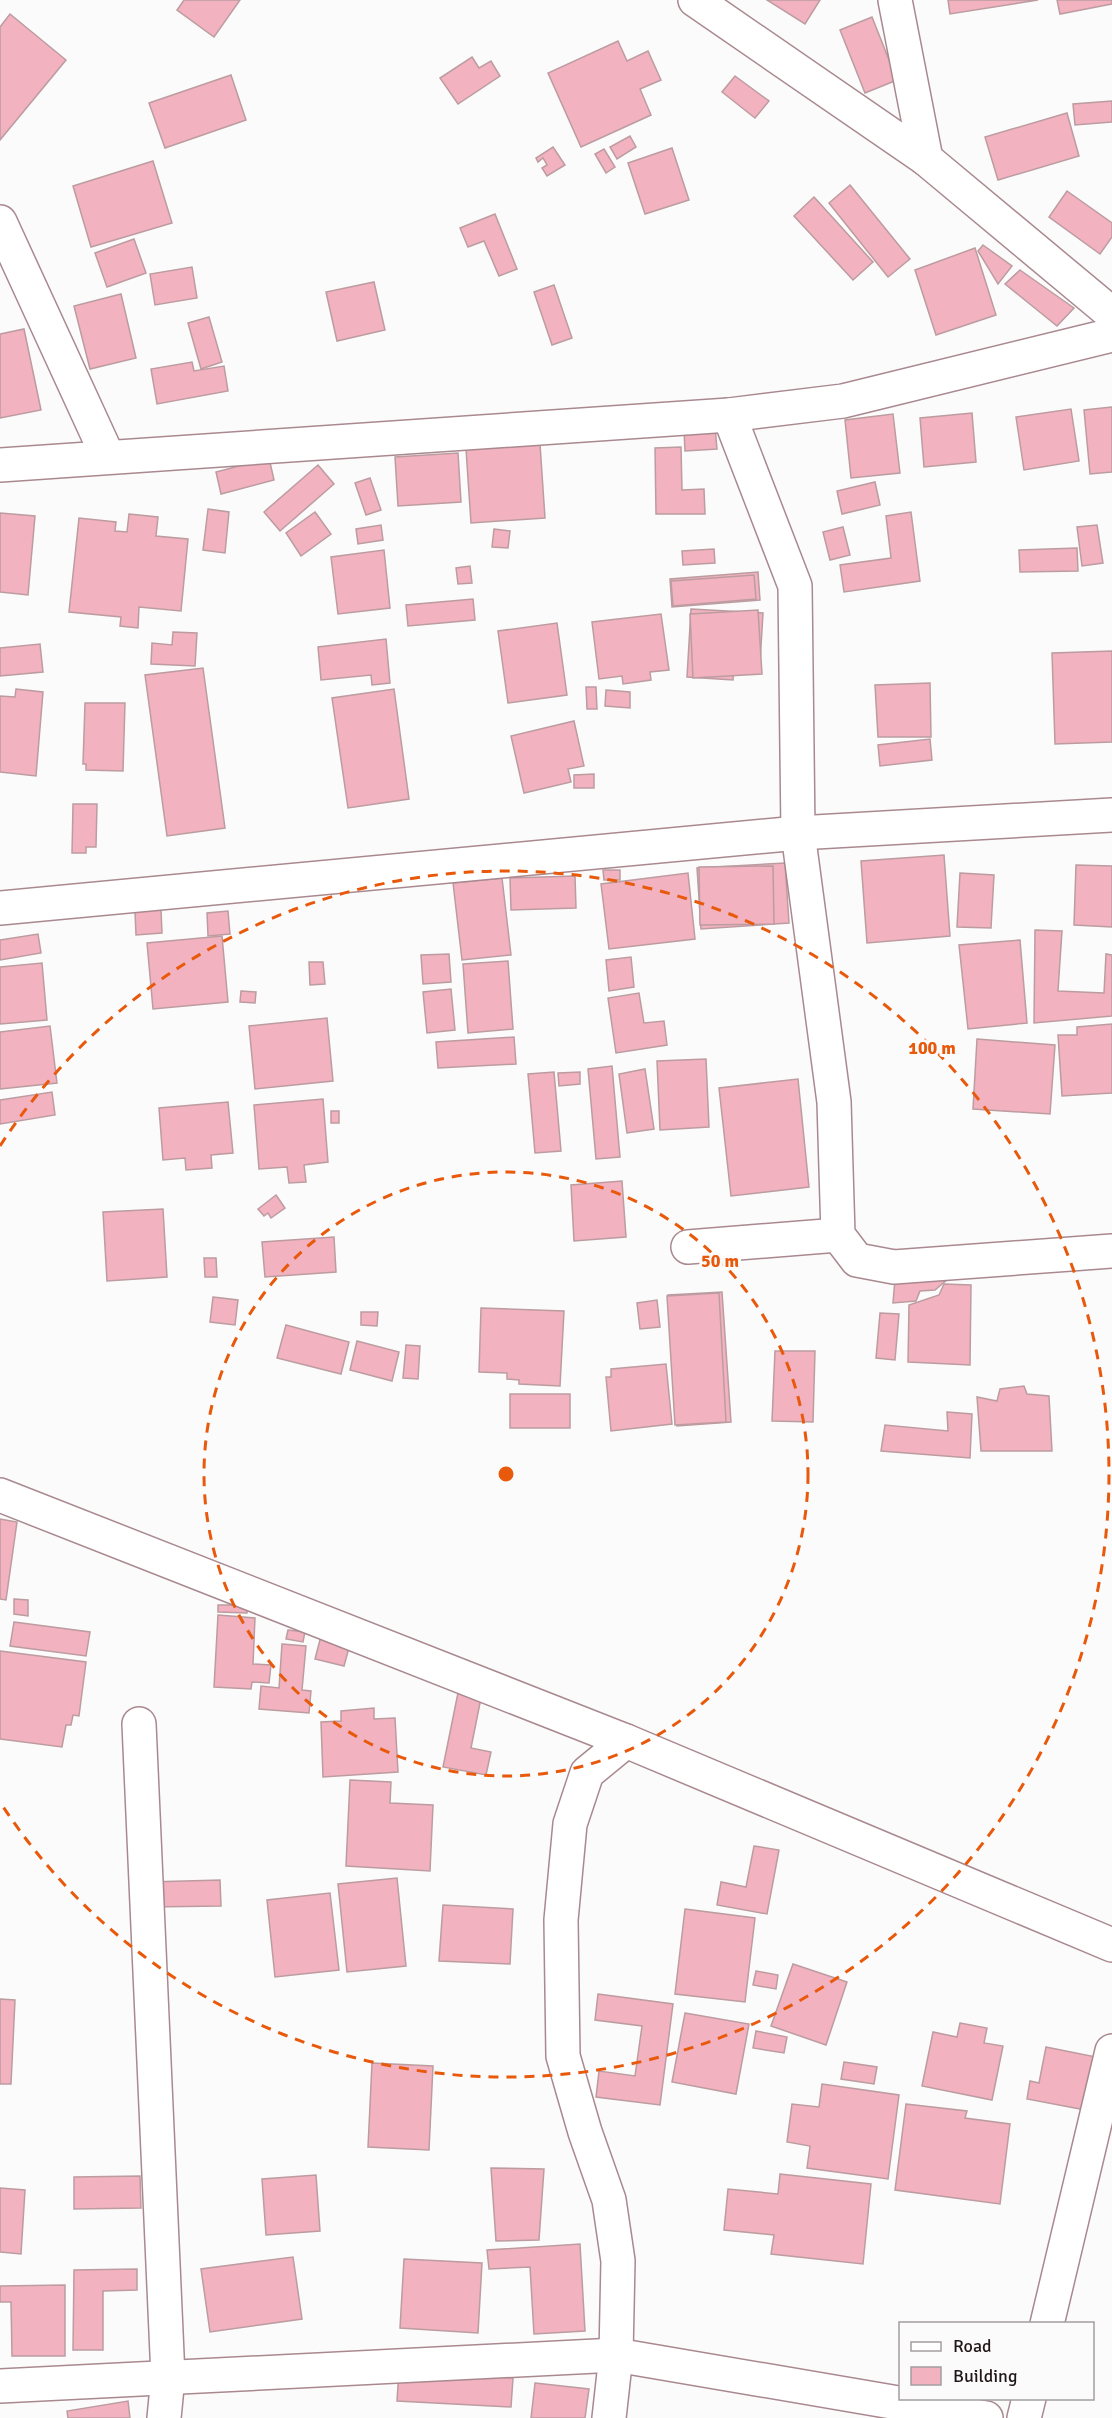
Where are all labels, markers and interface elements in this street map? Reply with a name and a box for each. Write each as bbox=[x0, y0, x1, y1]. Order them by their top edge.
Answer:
text: 100 m bbox=[908, 1037, 956, 1059]
text: 50 m bbox=[701, 1250, 739, 1272]
centre of rings bbox=[496, 1464, 516, 1484]
legend bbox=[899, 2322, 1094, 2400]
text: Road bbox=[953, 2335, 992, 2357]
text: Building bbox=[953, 2365, 1017, 2387]

